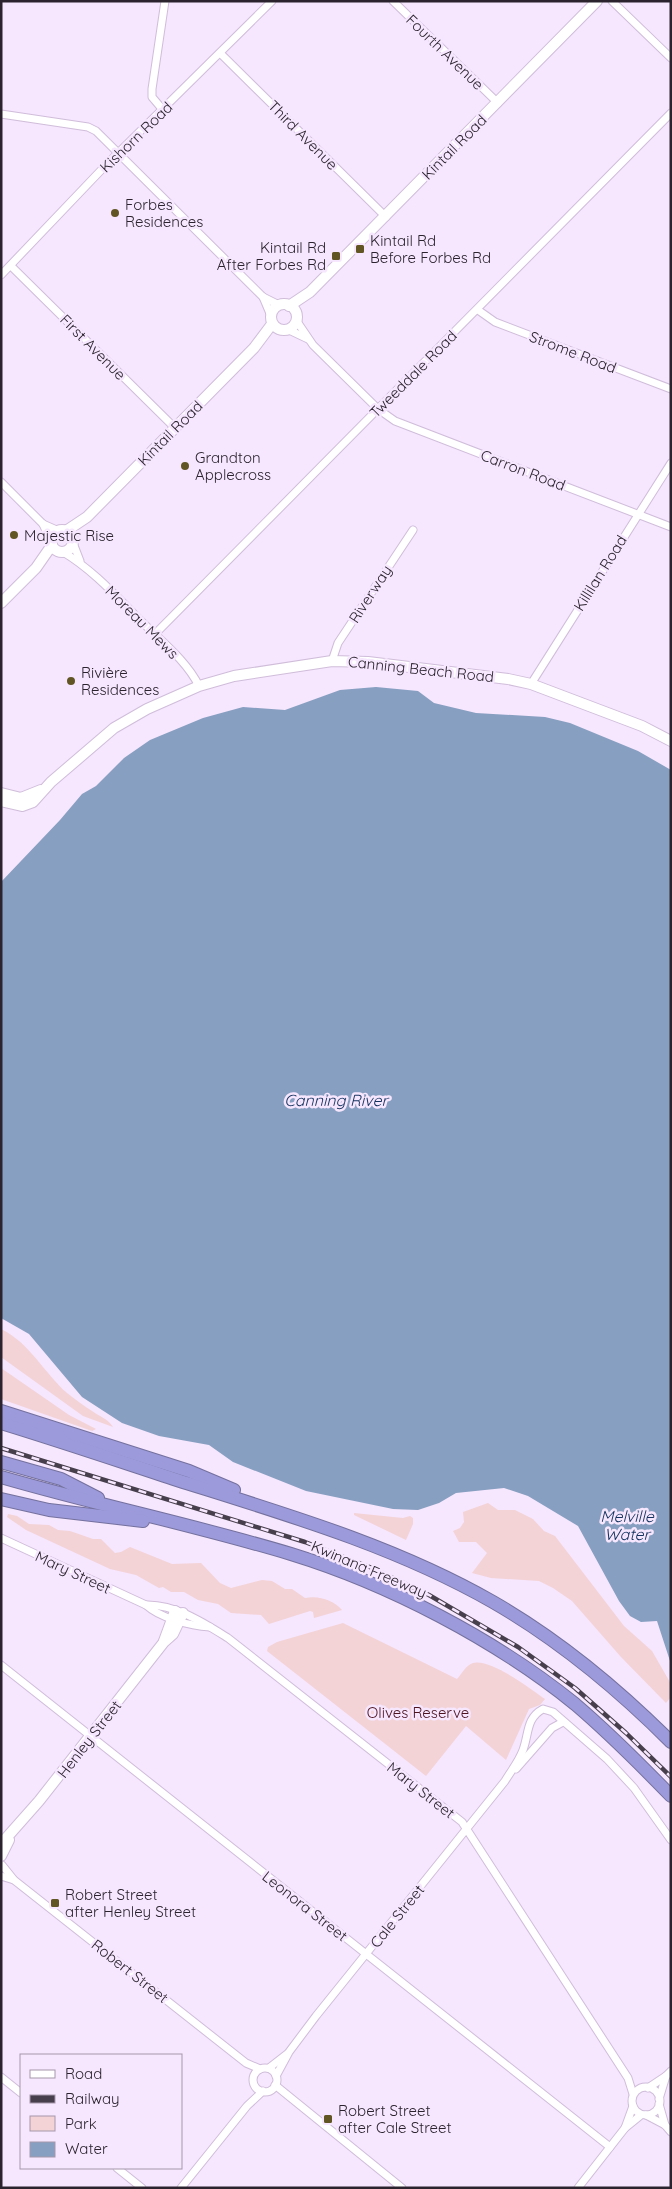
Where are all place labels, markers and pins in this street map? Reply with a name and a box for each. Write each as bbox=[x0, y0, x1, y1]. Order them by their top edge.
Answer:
place label: Forbes Residences bbox=[125, 195, 203, 231]
marker: Forbes Residences bbox=[109, 207, 121, 219]
place label: Kintail Rd Before Forbes Rd bbox=[370, 231, 491, 267]
place label: Kintail Rd After Forbes Rd bbox=[217, 238, 326, 274]
marker: Kintail Rd Before Forbes Rd bbox=[354, 243, 366, 255]
marker: Kintail Rd After Forbes Rd bbox=[330, 250, 342, 262]
place label: Grandton Applecross bbox=[195, 448, 271, 484]
marker: Grandton Applecross bbox=[179, 460, 191, 472]
place label: Majestic Rise bbox=[24, 526, 114, 545]
marker: Majestic Rise bbox=[8, 529, 20, 541]
place label: Rivière Residences bbox=[81, 663, 159, 699]
marker: Rivière Residences bbox=[65, 675, 77, 687]
place label: Robert Street after Henley Street bbox=[65, 1885, 196, 1921]
marker: Robert Street after Henley Street bbox=[49, 1897, 61, 1909]
place label: Robert Street after Cale Street bbox=[338, 2101, 452, 2137]
marker: Robert Street after Cale Street bbox=[322, 2113, 334, 2125]

